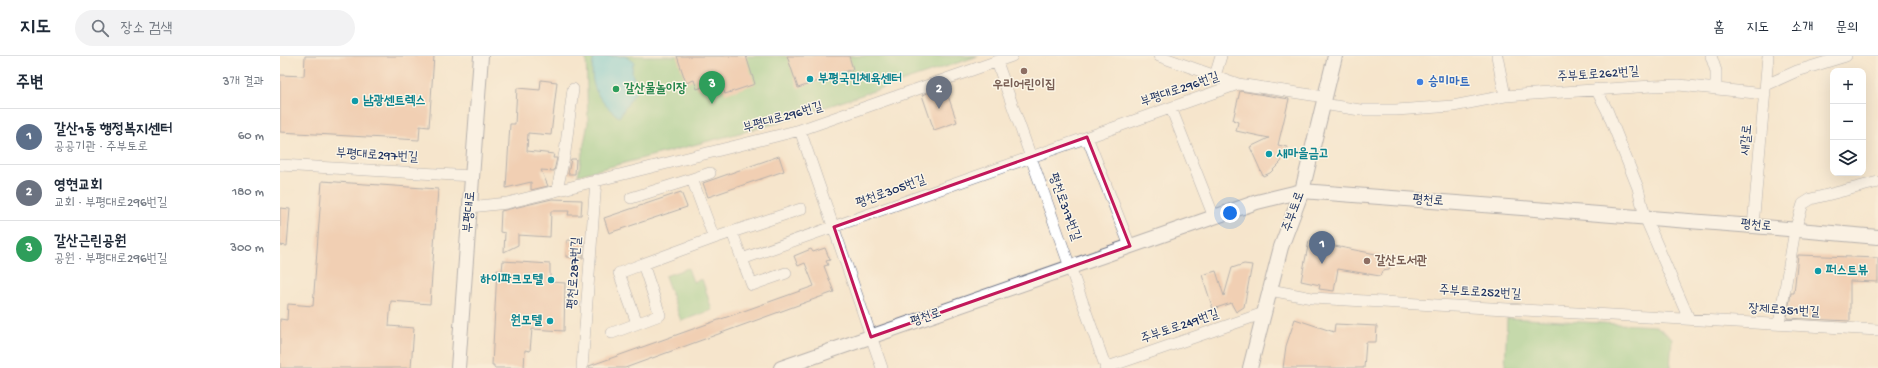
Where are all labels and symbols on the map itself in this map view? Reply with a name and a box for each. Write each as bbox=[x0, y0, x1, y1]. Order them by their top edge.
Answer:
street label: 주부토로262번길 bbox=[1557, 65, 1639, 85]
marker: 우리어린이집 bbox=[1019, 66, 1029, 76]
street label: 부평대로296번길 bbox=[1139, 70, 1221, 110]
pin: 3 bbox=[699, 71, 725, 104]
place label: 부평국민체육센터 bbox=[818, 72, 902, 87]
marker: 부평국민체육센터 bbox=[805, 74, 815, 84]
place label: 승미마트 bbox=[1428, 74, 1470, 90]
pin: 2 bbox=[926, 76, 952, 109]
marker: 승미마트 bbox=[1415, 77, 1425, 87]
place label: 우리어린이집 bbox=[993, 78, 1055, 93]
place label: 갈산물놀이장 bbox=[624, 81, 687, 97]
marker: 갈산물놀이장 bbox=[611, 84, 621, 94]
place label: 남광센트렉스 bbox=[363, 94, 426, 109]
marker: 남광센트렉스 bbox=[350, 96, 360, 106]
street label: 부평대로296번길 bbox=[741, 99, 825, 137]
street label: 새갈로 bbox=[1738, 124, 1756, 156]
street label: 부평대로297번길 bbox=[335, 146, 419, 166]
place label: 새마을금고 bbox=[1276, 147, 1329, 162]
marker: 새마을금고 bbox=[1264, 149, 1274, 159]
street label: 평천로317번길 bbox=[1045, 171, 1083, 243]
street label: 평천로305번길 bbox=[854, 172, 928, 212]
street label: 주부토로 bbox=[1280, 190, 1308, 234]
street label: 부평대로 bbox=[461, 191, 479, 233]
street label: 평천로 bbox=[1412, 192, 1444, 210]
your location bbox=[1220, 203, 1240, 223]
street label: 평천로 bbox=[1740, 217, 1772, 235]
pin: 1 bbox=[1309, 231, 1335, 264]
street label: 평천로287번길 bbox=[565, 236, 585, 310]
place label: 갈산도서관 bbox=[1375, 254, 1428, 269]
marker: 갈산도서관 bbox=[1362, 256, 1372, 266]
place label: 퍼스트뷰 bbox=[1825, 264, 1868, 279]
marker: 퍼스트뷰 bbox=[1813, 266, 1823, 276]
place label: 하이파크모텔 bbox=[480, 273, 544, 288]
marker: 하이파크모텔 bbox=[546, 275, 556, 285]
street label: 주부토로252번길 bbox=[1438, 283, 1522, 303]
street label: 장제로351번길 bbox=[1748, 302, 1820, 320]
street label: 평천로 bbox=[909, 306, 943, 330]
street label: 주부토로249번길 bbox=[1139, 307, 1221, 347]
place label: 원모텔 bbox=[511, 313, 543, 329]
marker: 원모텔 bbox=[545, 316, 555, 326]

